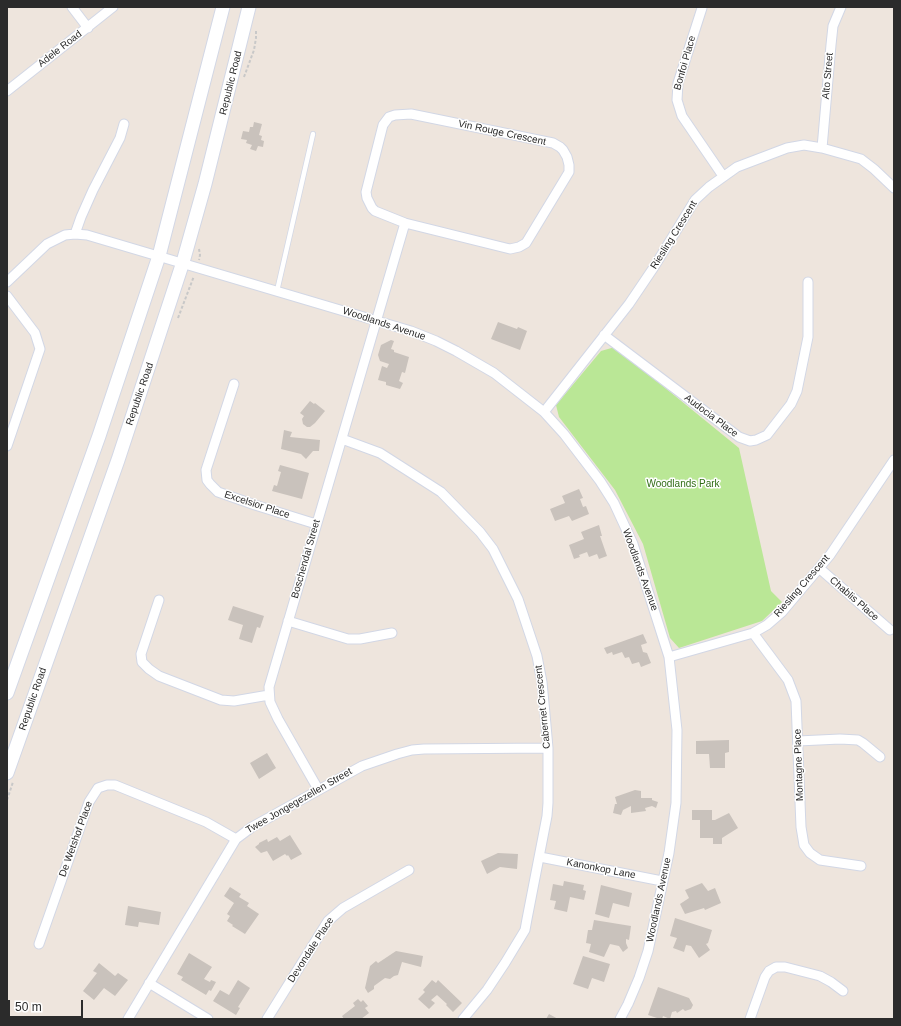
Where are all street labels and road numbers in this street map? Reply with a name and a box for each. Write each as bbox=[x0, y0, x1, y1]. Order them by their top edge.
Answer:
street label: Adele Road bbox=[36, 28, 84, 70]
street label: Bonfoi Place bbox=[671, 34, 699, 92]
street label: Republic Road bbox=[217, 50, 245, 116]
street label: Alto Street bbox=[820, 52, 836, 100]
street label: Vin Rouge Crescent bbox=[457, 118, 547, 148]
street label: Riesling Crescent bbox=[648, 199, 700, 271]
street label: Woodlands Avenue bbox=[341, 305, 427, 343]
street label: Republic Road bbox=[124, 361, 156, 427]
street label: Audocia Place bbox=[682, 392, 740, 440]
street label: Excelsior Place bbox=[223, 489, 291, 521]
street label: Boschendal Street bbox=[289, 518, 323, 600]
street label: Woodlands Avenue bbox=[620, 527, 660, 613]
street label: Riesling Crescent bbox=[772, 552, 832, 620]
street label: Chablis Place bbox=[827, 574, 881, 624]
street label: Cabernet Crescent bbox=[533, 665, 553, 749]
street label: Republic Road bbox=[17, 666, 49, 732]
street label: Montagne Place bbox=[792, 729, 806, 801]
street label: Twee Jongegezellen Street bbox=[244, 766, 354, 836]
street label: De Wetshof Place bbox=[57, 799, 95, 879]
street label: Kanonkop Lane bbox=[565, 856, 637, 882]
street label: Woodlands Avenue bbox=[644, 857, 674, 943]
street label: Devondale Place bbox=[285, 915, 337, 985]

